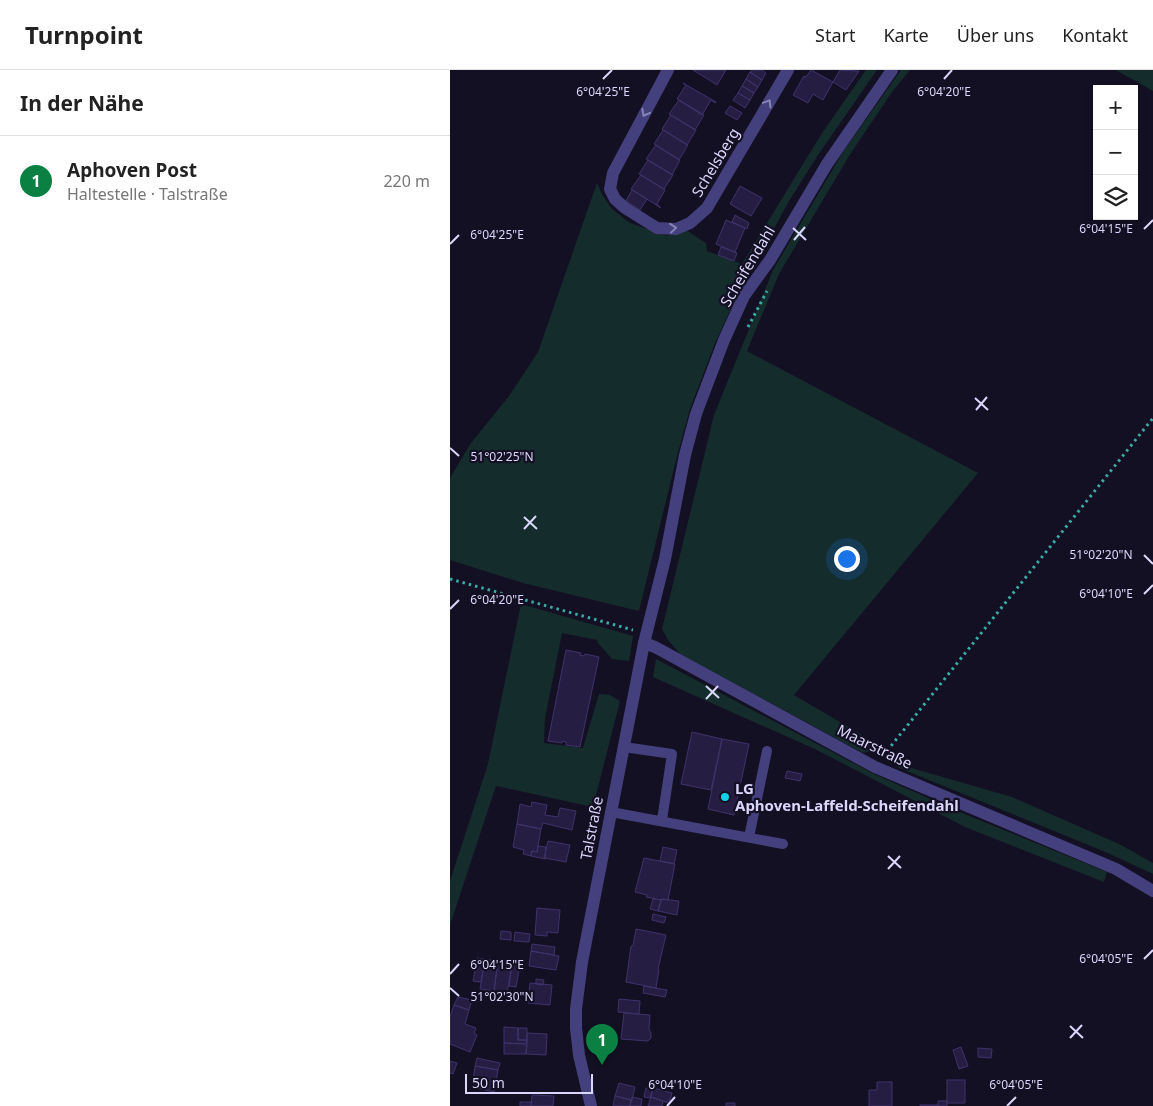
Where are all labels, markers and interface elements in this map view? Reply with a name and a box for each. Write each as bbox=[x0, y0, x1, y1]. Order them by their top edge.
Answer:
text: Turnpoint bbox=[25, 18, 143, 51]
text: Start bbox=[815, 23, 855, 47]
text: Karte bbox=[883, 23, 929, 47]
text: Über uns bbox=[957, 23, 1034, 47]
text: Kontakt bbox=[1062, 23, 1128, 47]
text: 6°04'25"E bbox=[576, 83, 630, 100]
text: 6°04'20"E bbox=[917, 83, 971, 100]
map controls bbox=[1093, 85, 1138, 220]
button: + bbox=[1093, 85, 1138, 130]
text: In der Nähe bbox=[20, 89, 144, 117]
one-way arrow bbox=[762, 99, 772, 108]
one-way arrow bbox=[641, 108, 651, 117]
street label: Schelsberg bbox=[687, 124, 743, 200]
button: − bbox=[1093, 130, 1138, 175]
text: Aphoven Post bbox=[67, 157, 197, 183]
text: 1 bbox=[31, 170, 41, 192]
text: 220 m bbox=[383, 170, 430, 192]
button: layers bbox=[1093, 175, 1138, 220]
text: Haltestelle · Talstraße bbox=[67, 183, 228, 205]
text: 6°04'15"E bbox=[1079, 220, 1133, 237]
one-way arrow bbox=[669, 222, 677, 233]
street label: Scheifendahl bbox=[715, 222, 779, 310]
text: 6°04'25"E bbox=[470, 226, 524, 243]
text: 51°02'25"N bbox=[470, 448, 534, 465]
your location bbox=[834, 546, 860, 572]
text: 51°02'20"N bbox=[1069, 546, 1133, 563]
text: 6°04'10"E bbox=[1079, 585, 1133, 602]
text: 6°04'20"E bbox=[470, 591, 524, 608]
street label: Maarstraße bbox=[834, 719, 916, 773]
place label: LG Aphoven-Laffeld-Scheifendahl bbox=[735, 778, 959, 815]
marker: LG Aphoven-Laffeld-Scheifendahl bbox=[719, 791, 731, 803]
street label: Talstraße bbox=[575, 795, 607, 861]
text: 6°04'05"E bbox=[1079, 950, 1133, 967]
text: 6°04'15"E bbox=[470, 956, 524, 973]
text: 51°02'30"N bbox=[470, 988, 534, 1005]
pin: 1 bbox=[586, 1024, 618, 1065]
scale bar bbox=[465, 1071, 592, 1094]
text: 50 m bbox=[472, 1073, 505, 1092]
text: 6°04'10"E bbox=[648, 1076, 702, 1093]
text: 6°04'05"E bbox=[989, 1076, 1043, 1093]

